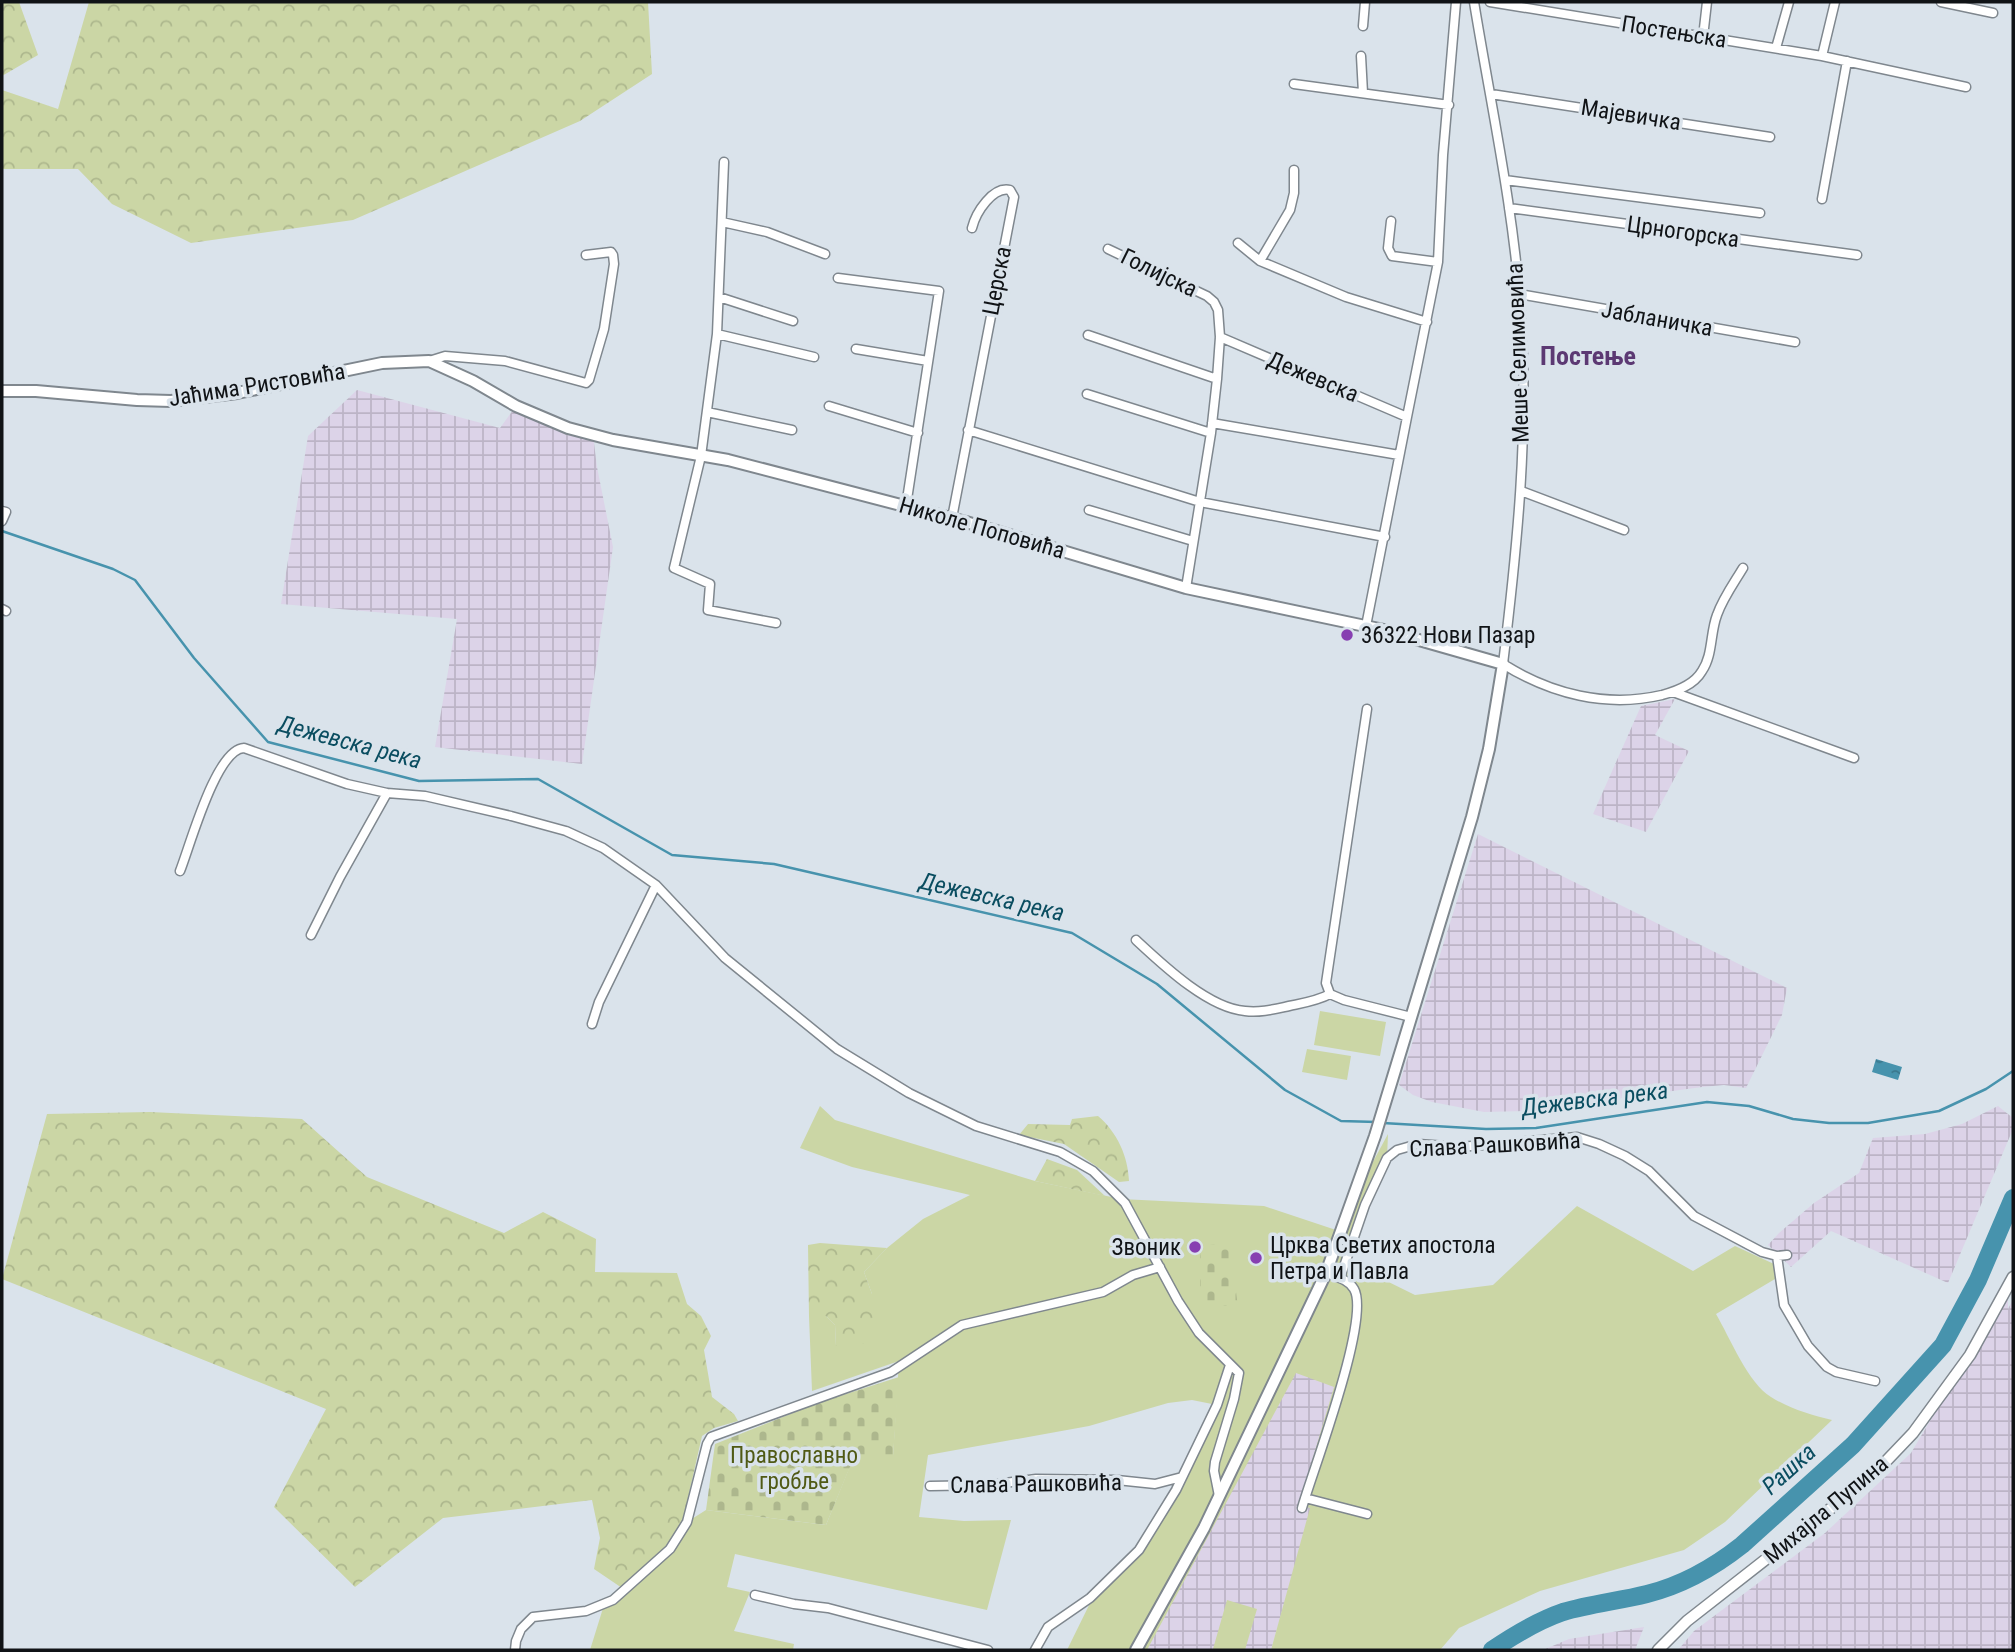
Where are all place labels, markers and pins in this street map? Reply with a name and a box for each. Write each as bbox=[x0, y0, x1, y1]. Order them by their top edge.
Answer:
place label: 36322 Нови Пазар bbox=[1361, 622, 1535, 649]
marker: 36322 Нови Пазар bbox=[1339, 627, 1355, 643]
place label: Црква Светих апостола Петра и Павла bbox=[1270, 1232, 1495, 1285]
place label: Звоник bbox=[1112, 1234, 1181, 1261]
marker: Звоник bbox=[1187, 1239, 1203, 1255]
marker: Црква Светих апостола Петра и Павла bbox=[1248, 1250, 1264, 1266]

